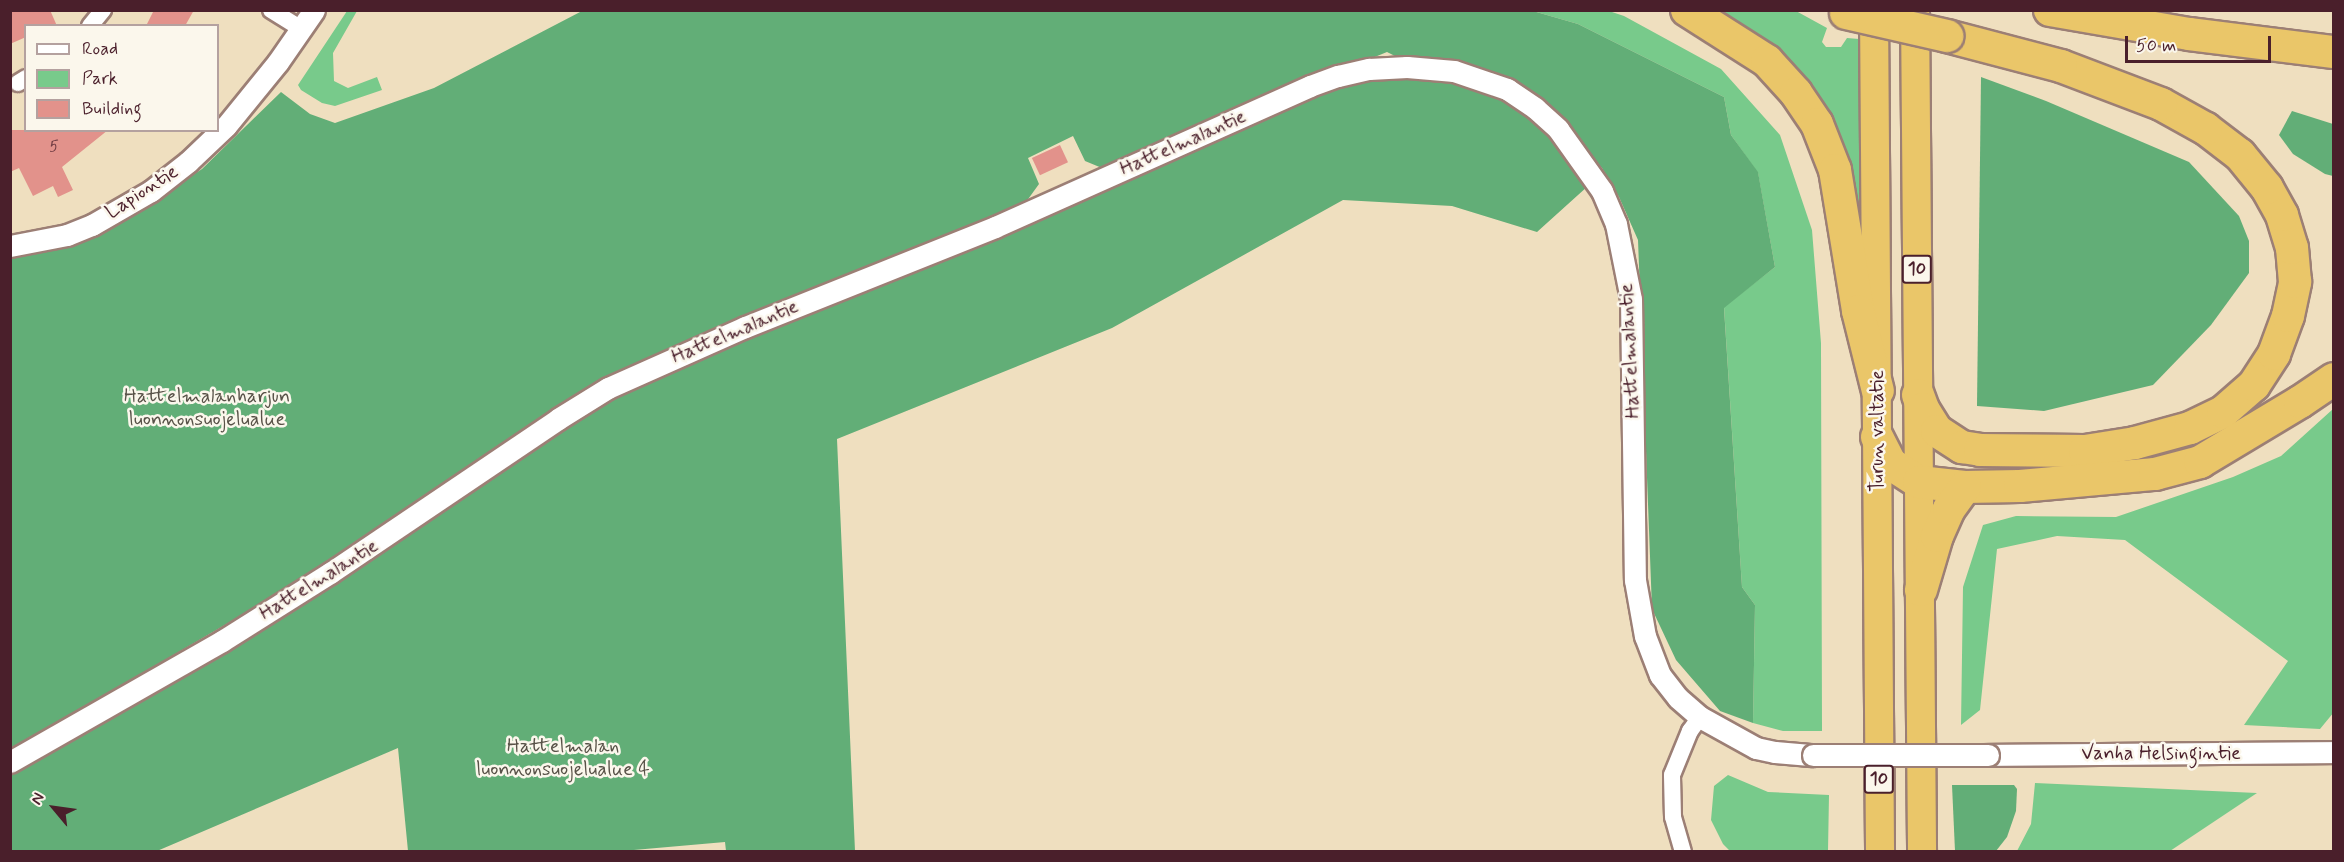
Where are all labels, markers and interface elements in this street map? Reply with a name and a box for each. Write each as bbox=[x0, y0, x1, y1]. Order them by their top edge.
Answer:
legend bbox=[24, 24, 219, 132]
scale bar bbox=[2128, 24, 2274, 62]
text: 50 m bbox=[2136, 34, 2176, 58]
text: Road bbox=[82, 37, 118, 61]
text: Park bbox=[82, 67, 118, 91]
text: Building bbox=[82, 97, 142, 121]
street label: Hattelmalantie bbox=[1116, 104, 1250, 182]
house number: 5 bbox=[49, 137, 59, 157]
street label: Lapiontie bbox=[101, 160, 183, 224]
road number: 10 bbox=[1900, 254, 1934, 284]
street label: Hattelmalantie bbox=[1614, 283, 1646, 419]
street label: Hattelmalantie bbox=[668, 294, 802, 370]
street label: Turun valtatie bbox=[1865, 371, 1889, 491]
park label: Hattelmalanharjun luonnonsuojelualue bbox=[124, 385, 290, 432]
street label: Hattelmalantie bbox=[255, 534, 383, 626]
park label: Hattelmalan luonnonsuojelualue 4 bbox=[476, 734, 650, 781]
street label: Vanha Helsingintie bbox=[2081, 741, 2241, 765]
road number: 10 bbox=[1862, 764, 1896, 794]
north arrow bbox=[24, 778, 84, 838]
text: N bbox=[26, 789, 50, 809]

